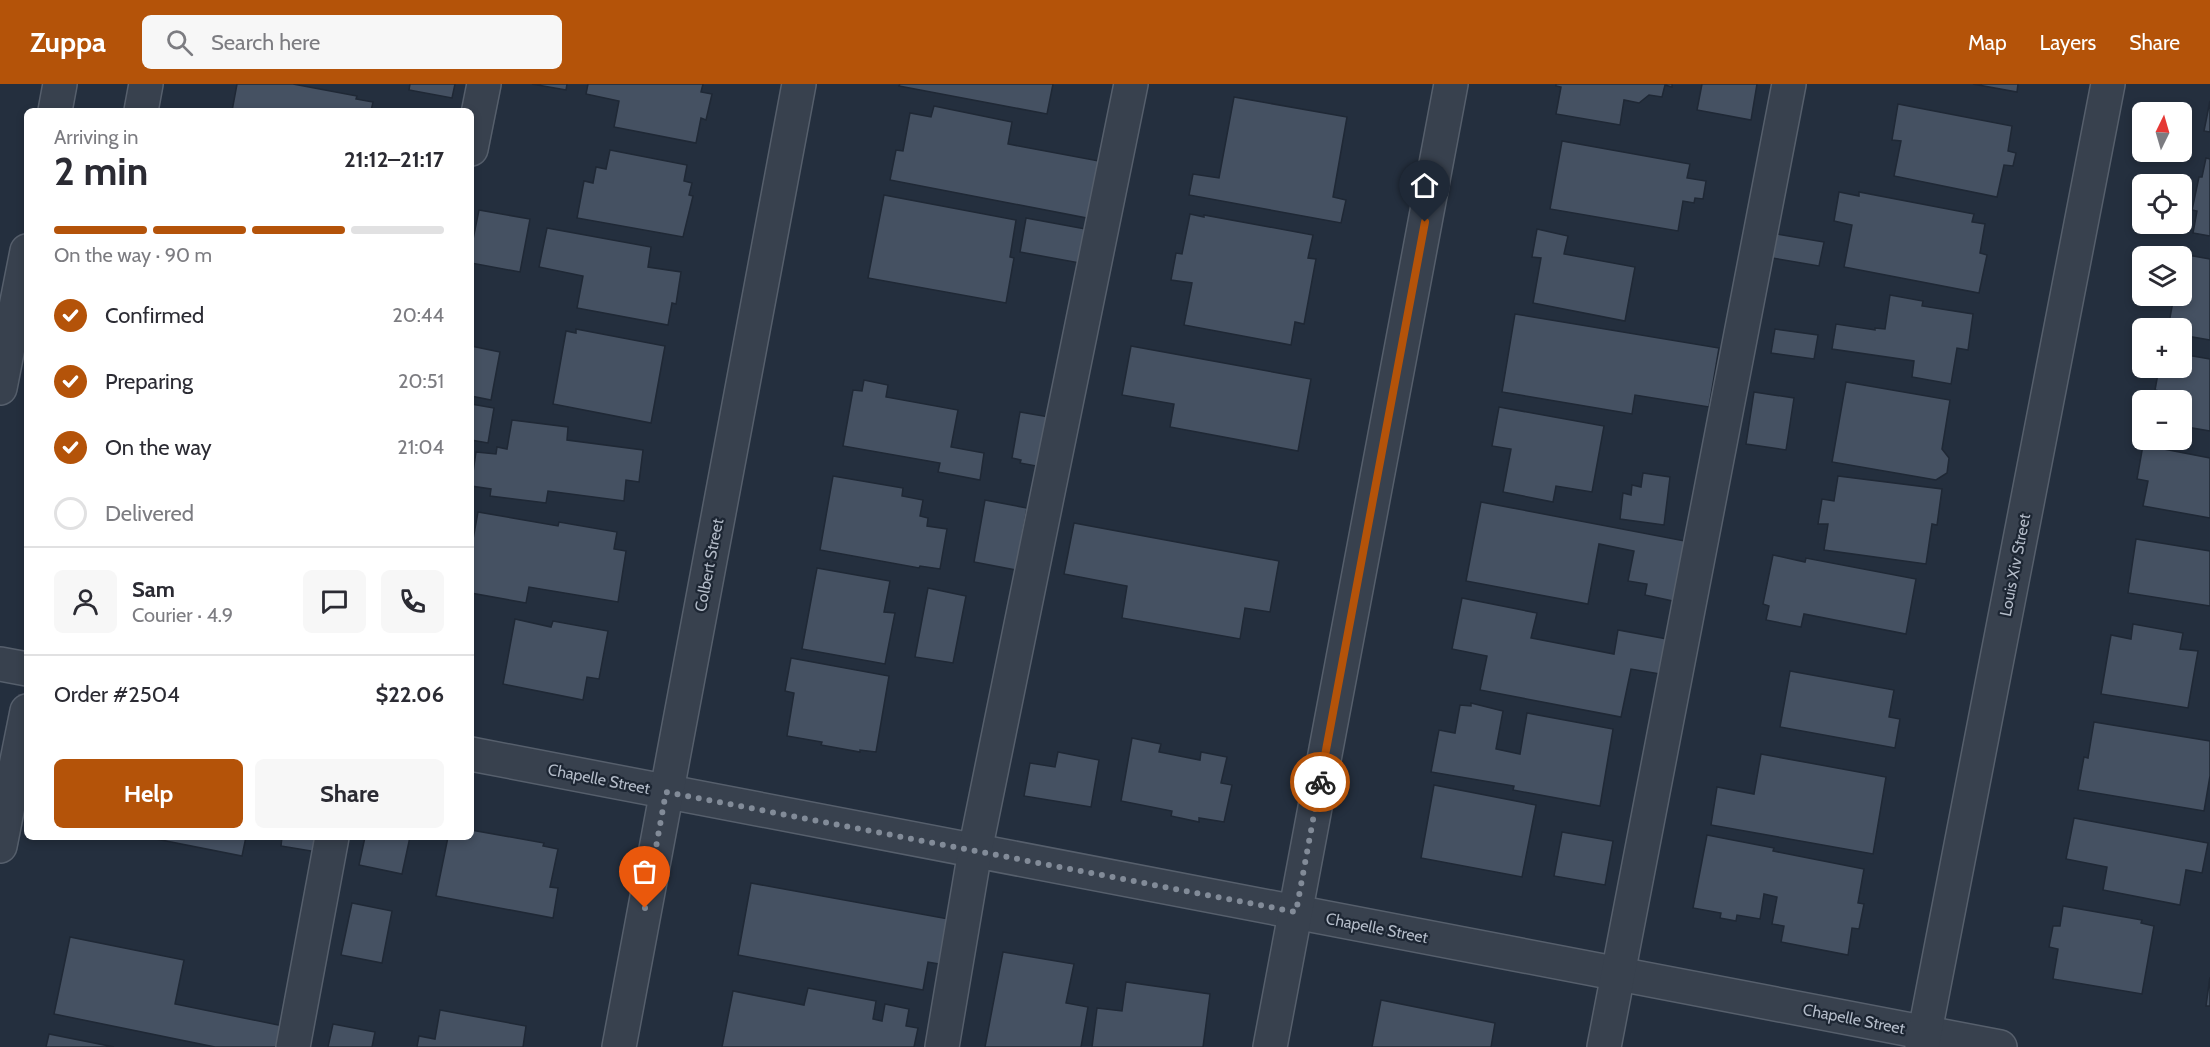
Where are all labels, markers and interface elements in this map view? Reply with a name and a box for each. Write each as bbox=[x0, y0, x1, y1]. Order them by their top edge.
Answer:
search box bbox=[142, 15, 562, 69]
text: Zuppa bbox=[30, 25, 106, 59]
icon: search bbox=[163, 26, 196, 59]
text: Search here bbox=[211, 29, 320, 56]
text: Map bbox=[1968, 30, 2007, 55]
text: Layers bbox=[2040, 30, 2096, 55]
text: Share bbox=[2129, 30, 2180, 55]
north arrow bbox=[2132, 102, 2192, 162]
map controls bbox=[2132, 102, 2192, 450]
text: Arriving in bbox=[54, 125, 138, 149]
text: 21:12–21:17 bbox=[344, 146, 444, 173]
text: 2 min bbox=[54, 147, 148, 195]
pin bbox=[1399, 160, 1450, 222]
icon: home bbox=[1408, 169, 1441, 202]
button: locate bbox=[2132, 174, 2192, 234]
text: On the way · 90 m bbox=[54, 243, 212, 267]
button: layers bbox=[2132, 246, 2192, 306]
icon: check bbox=[54, 299, 87, 332]
text: Confirmed bbox=[105, 302, 204, 329]
text: 20:44 bbox=[392, 303, 444, 327]
button: + bbox=[2132, 318, 2192, 378]
icon: check bbox=[54, 365, 87, 398]
text: Preparing bbox=[105, 368, 193, 395]
text: 20:51 bbox=[398, 369, 444, 393]
button: − bbox=[2132, 390, 2192, 450]
icon: check bbox=[54, 431, 87, 464]
text: On the way bbox=[105, 434, 212, 461]
text: 21:04 bbox=[397, 435, 444, 459]
text: Delivered bbox=[105, 500, 194, 527]
street label: Louis Xiv Street bbox=[1996, 511, 2034, 618]
street label: Colbert Street bbox=[691, 516, 727, 613]
button: person bbox=[54, 570, 117, 633]
button: chat bbox=[303, 570, 366, 633]
button: phone bbox=[381, 570, 444, 633]
text: Sam bbox=[132, 576, 175, 603]
text: Courier · 4.9 bbox=[132, 603, 233, 627]
text: Order #2504 bbox=[54, 681, 180, 708]
text: $22.06 bbox=[375, 681, 444, 708]
courier bbox=[1290, 752, 1350, 812]
button: Help bbox=[54, 759, 243, 828]
button: Share bbox=[255, 759, 444, 828]
street label: Chapelle Street bbox=[546, 760, 652, 798]
icon: bike bbox=[1304, 766, 1337, 799]
pin bbox=[619, 846, 670, 908]
icon: bag bbox=[628, 855, 661, 888]
street label: Chapelle Street bbox=[1324, 909, 1430, 947]
street label: Chapelle Street bbox=[1801, 1000, 1907, 1038]

